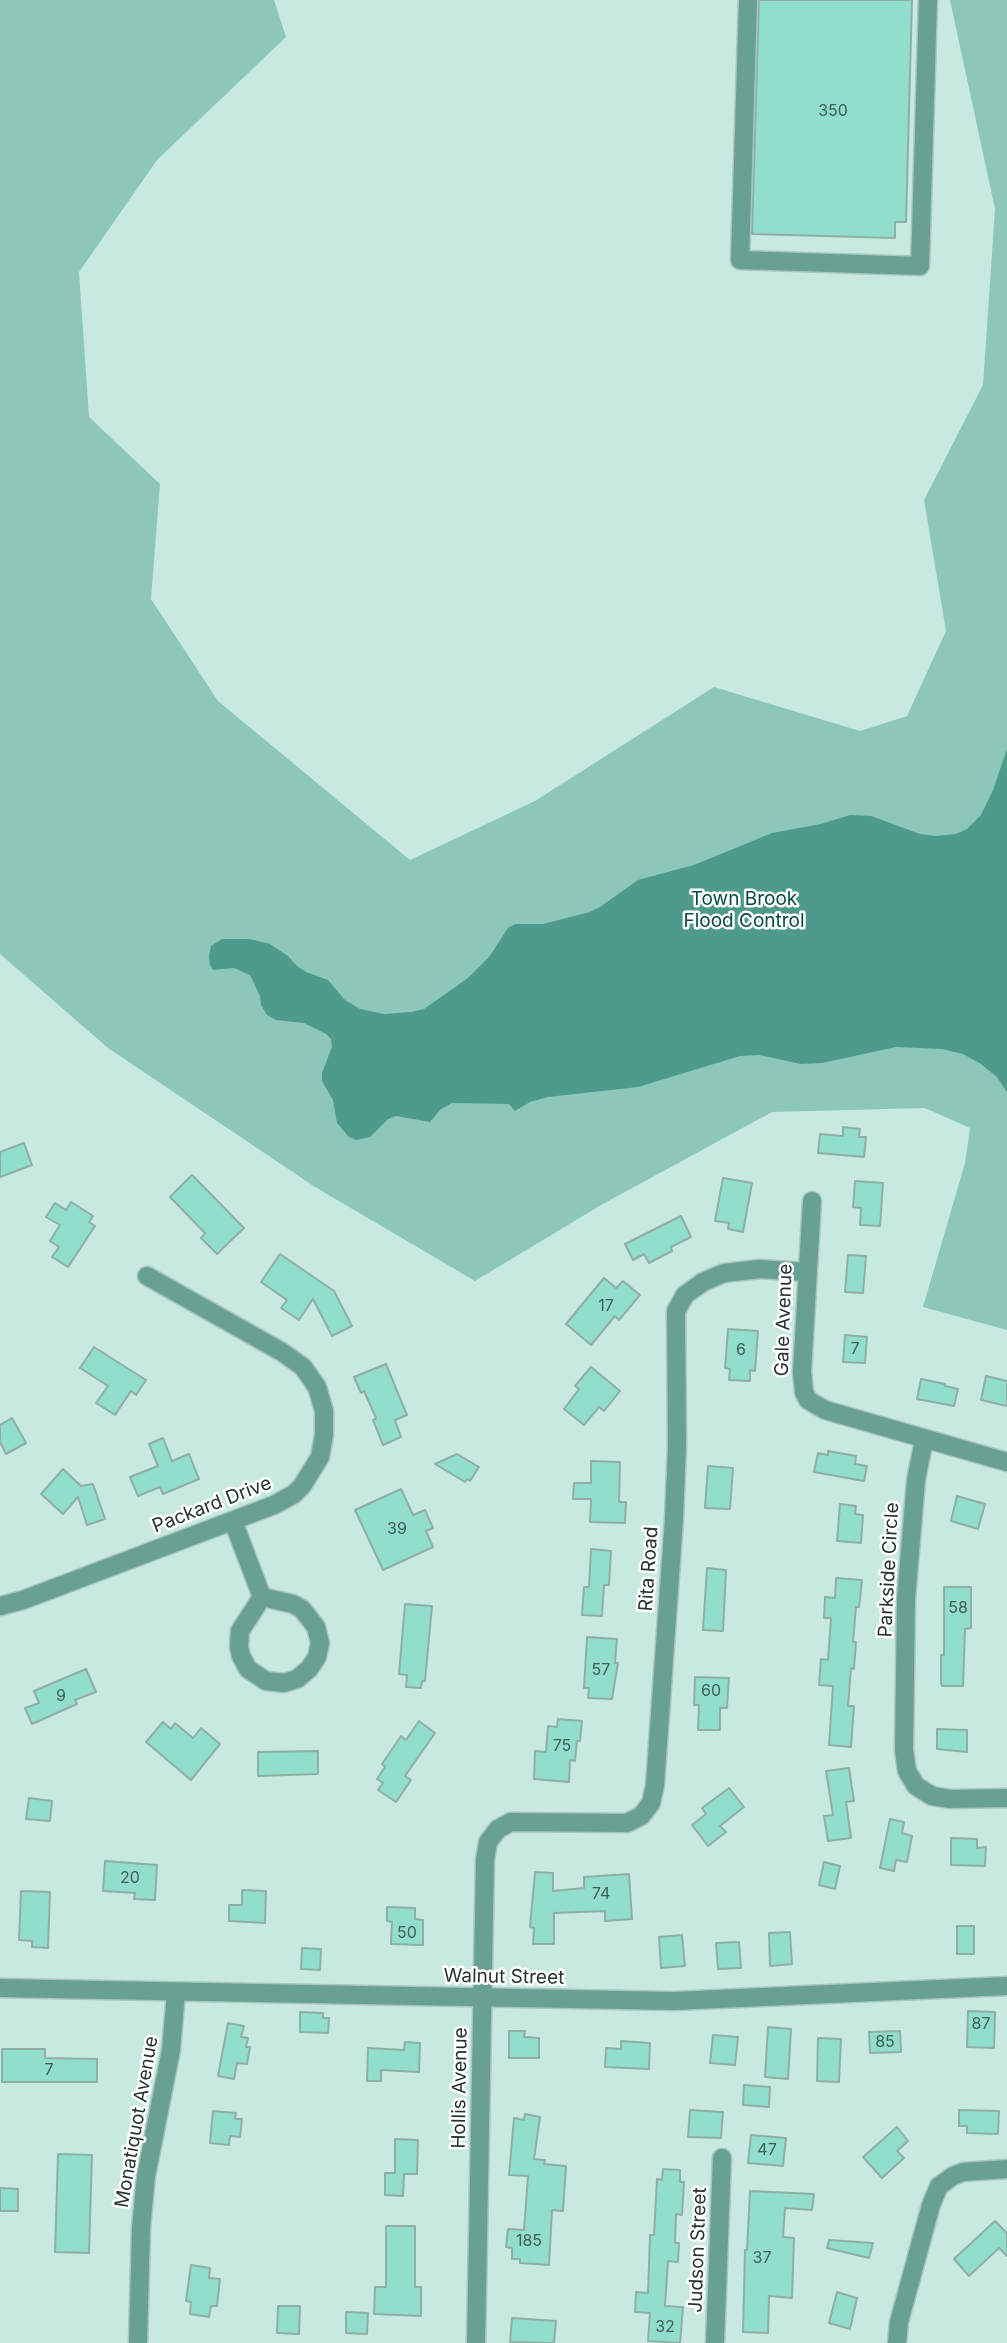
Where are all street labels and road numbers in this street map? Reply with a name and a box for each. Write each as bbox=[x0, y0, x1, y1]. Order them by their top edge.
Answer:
street label: Gale Avenue bbox=[771, 1263, 797, 1377]
street label: Packard Drive bbox=[149, 1472, 275, 1538]
street label: Parkside Circle bbox=[874, 1502, 904, 1638]
street label: Rita Road bbox=[635, 1526, 663, 1612]
street label: Walnut Street bbox=[443, 1965, 565, 1989]
street label: Hollis Avenue bbox=[448, 2027, 472, 2149]
street label: Monatiquot Avenue bbox=[111, 2034, 163, 2210]
street label: Judson Street bbox=[684, 2187, 712, 2313]

